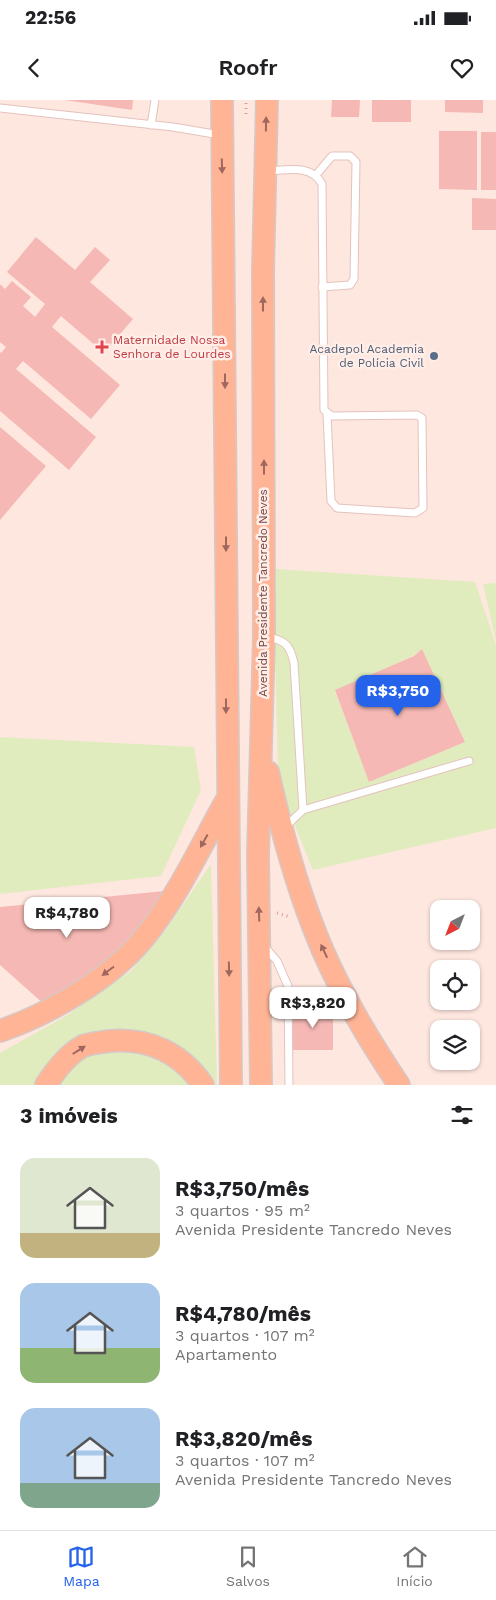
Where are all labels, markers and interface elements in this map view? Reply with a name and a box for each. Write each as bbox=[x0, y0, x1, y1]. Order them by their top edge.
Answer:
text: 22:56 bbox=[25, 6, 76, 29]
icon: back bbox=[20, 54, 48, 82]
icon: heart bbox=[448, 54, 476, 82]
text: Roofr bbox=[218, 55, 278, 80]
one-way arrow bbox=[262, 116, 270, 132]
one-way arrow bbox=[218, 158, 226, 174]
one-way arrow bbox=[259, 296, 267, 312]
place label: Maternidade Nossa Senhora de Lourdes bbox=[113, 333, 231, 361]
marker: Maternidade Nossa Senhora de Lourdes bbox=[95, 340, 109, 354]
place label: Acadepol Academia de Polícia Civil bbox=[309, 342, 424, 370]
marker: Acadepol Academia de Polícia Civil bbox=[428, 350, 440, 362]
one-way arrow bbox=[221, 373, 229, 389]
one-way arrow bbox=[260, 458, 268, 474]
street label: Avenida Presidente Tancredo Neves bbox=[256, 489, 270, 697]
one-way arrow bbox=[222, 536, 230, 552]
pin: R$3,750 bbox=[352, 674, 444, 717]
text: R$3,750 bbox=[367, 681, 429, 700]
one-way arrow bbox=[223, 698, 231, 714]
one-way arrow bbox=[200, 834, 208, 848]
pin: R$4,780 bbox=[21, 896, 113, 939]
north arrow bbox=[430, 900, 480, 950]
map controls bbox=[430, 900, 480, 1070]
text: R$4,780 bbox=[35, 903, 99, 922]
one-way arrow bbox=[255, 906, 263, 922]
one-way arrow bbox=[320, 944, 328, 958]
button: locate bbox=[430, 960, 480, 1010]
one-way arrow bbox=[225, 962, 233, 978]
one-way arrow bbox=[102, 965, 115, 976]
pin: R$3,820 bbox=[267, 986, 359, 1029]
text: R$3,820 bbox=[280, 993, 346, 1012]
button: layers bbox=[430, 1020, 480, 1070]
one-way arrow bbox=[72, 1046, 86, 1055]
icon: filters bbox=[448, 1101, 476, 1129]
text: 3 imóveis bbox=[20, 1103, 118, 1128]
text: R$3,750/mês bbox=[175, 1176, 309, 1201]
icon: home bbox=[60, 1178, 120, 1238]
text: 3 quartos · 95 m² bbox=[175, 1201, 310, 1220]
text: Avenida Presidente Tancredo Neves bbox=[175, 1220, 452, 1239]
text: R$4,780/mês bbox=[175, 1301, 311, 1326]
icon: home bbox=[60, 1303, 120, 1363]
text: 3 quartos · 107 m² bbox=[175, 1326, 315, 1345]
text: Apartamento bbox=[175, 1345, 277, 1364]
text: R$3,820/mês bbox=[175, 1426, 312, 1451]
icon: home bbox=[60, 1428, 120, 1488]
text: 3 quartos · 107 m² bbox=[175, 1451, 315, 1470]
text: Avenida Presidente Tancredo Neves bbox=[175, 1470, 452, 1489]
tab: Mapa bbox=[63, 1543, 100, 1589]
tab: Salvos bbox=[226, 1543, 270, 1589]
tab: Início bbox=[396, 1543, 433, 1589]

